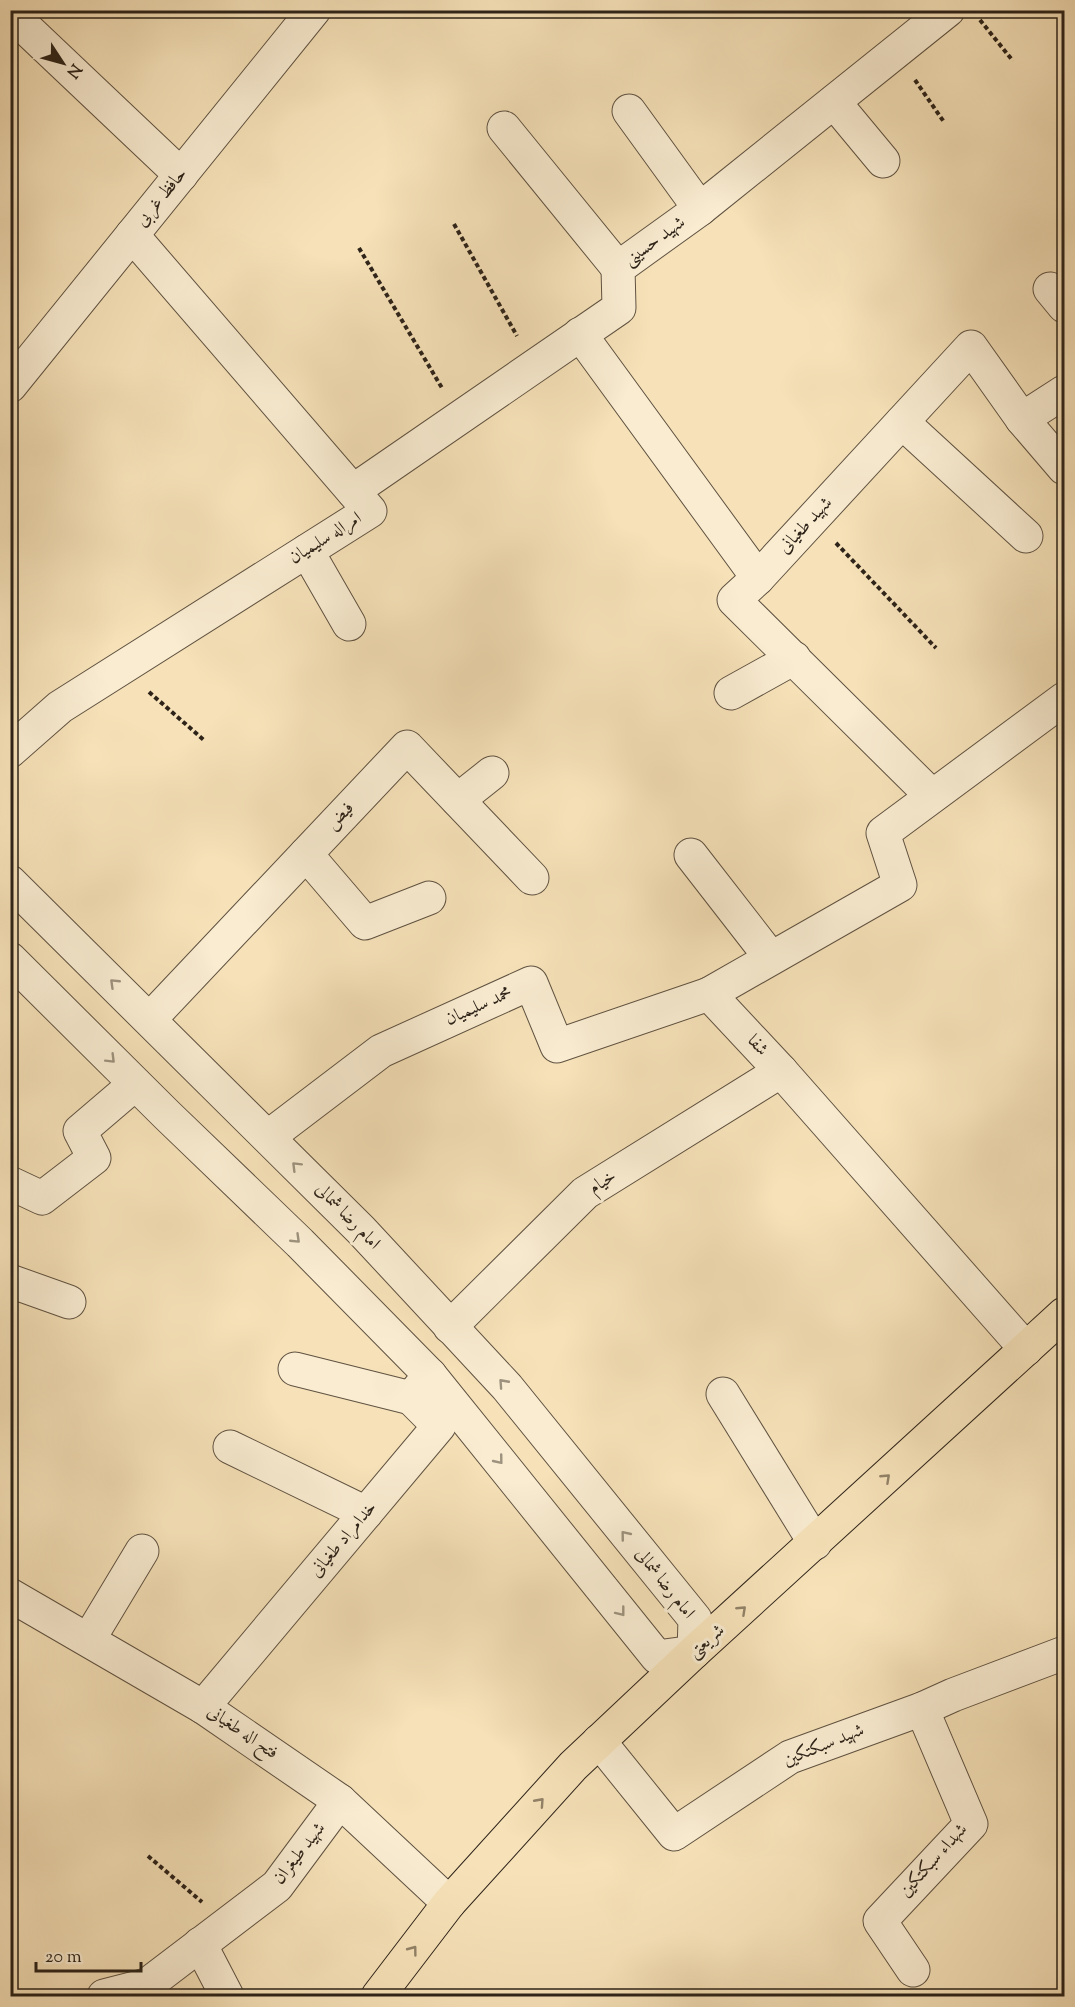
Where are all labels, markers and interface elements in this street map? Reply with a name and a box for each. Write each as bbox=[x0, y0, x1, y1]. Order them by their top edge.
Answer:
north arrow bbox=[33, 33, 93, 93]
text: N bbox=[60, 58, 86, 82]
street label: حافظ غربی bbox=[130, 163, 194, 233]
street label: شهید حسینی bbox=[619, 211, 691, 273]
street label: شهید طغیانی bbox=[773, 492, 839, 560]
street label: امراله سلیمیان bbox=[285, 506, 368, 572]
street label: فیض bbox=[321, 797, 361, 837]
one-way arrow bbox=[111, 979, 121, 990]
street label: محمد سلیمیان bbox=[441, 981, 517, 1033]
street label: شفا bbox=[740, 1029, 774, 1063]
one-way arrow bbox=[104, 1052, 115, 1063]
one-way arrow bbox=[293, 1162, 304, 1173]
street label: خیام bbox=[584, 1164, 623, 1202]
street label: امام رضا شمالی bbox=[308, 1178, 386, 1257]
one-way arrow bbox=[289, 1232, 300, 1243]
one-way arrow bbox=[499, 1379, 510, 1390]
one-way arrow bbox=[492, 1453, 503, 1464]
one-way arrow bbox=[879, 1474, 890, 1485]
street label: خدامراد طغیانی bbox=[304, 1496, 384, 1584]
one-way arrow bbox=[622, 1531, 633, 1542]
street label: امام رضا شمالی bbox=[627, 1543, 700, 1626]
one-way arrow bbox=[614, 1605, 625, 1616]
one-way arrow bbox=[736, 1606, 746, 1617]
street label: شریعتی bbox=[683, 1619, 731, 1665]
street label: فتح اله طغیانی bbox=[201, 1700, 283, 1767]
street label: شهید سبکتکین bbox=[780, 1718, 868, 1774]
one-way arrow bbox=[533, 1798, 544, 1809]
street label: شهید طیغران bbox=[267, 1817, 333, 1891]
street label: شهداء سبکتکین bbox=[894, 1818, 974, 1904]
scale bar bbox=[36, 1935, 141, 1973]
text: 20 m bbox=[45, 1945, 82, 1971]
one-way arrow bbox=[406, 1946, 417, 1957]

